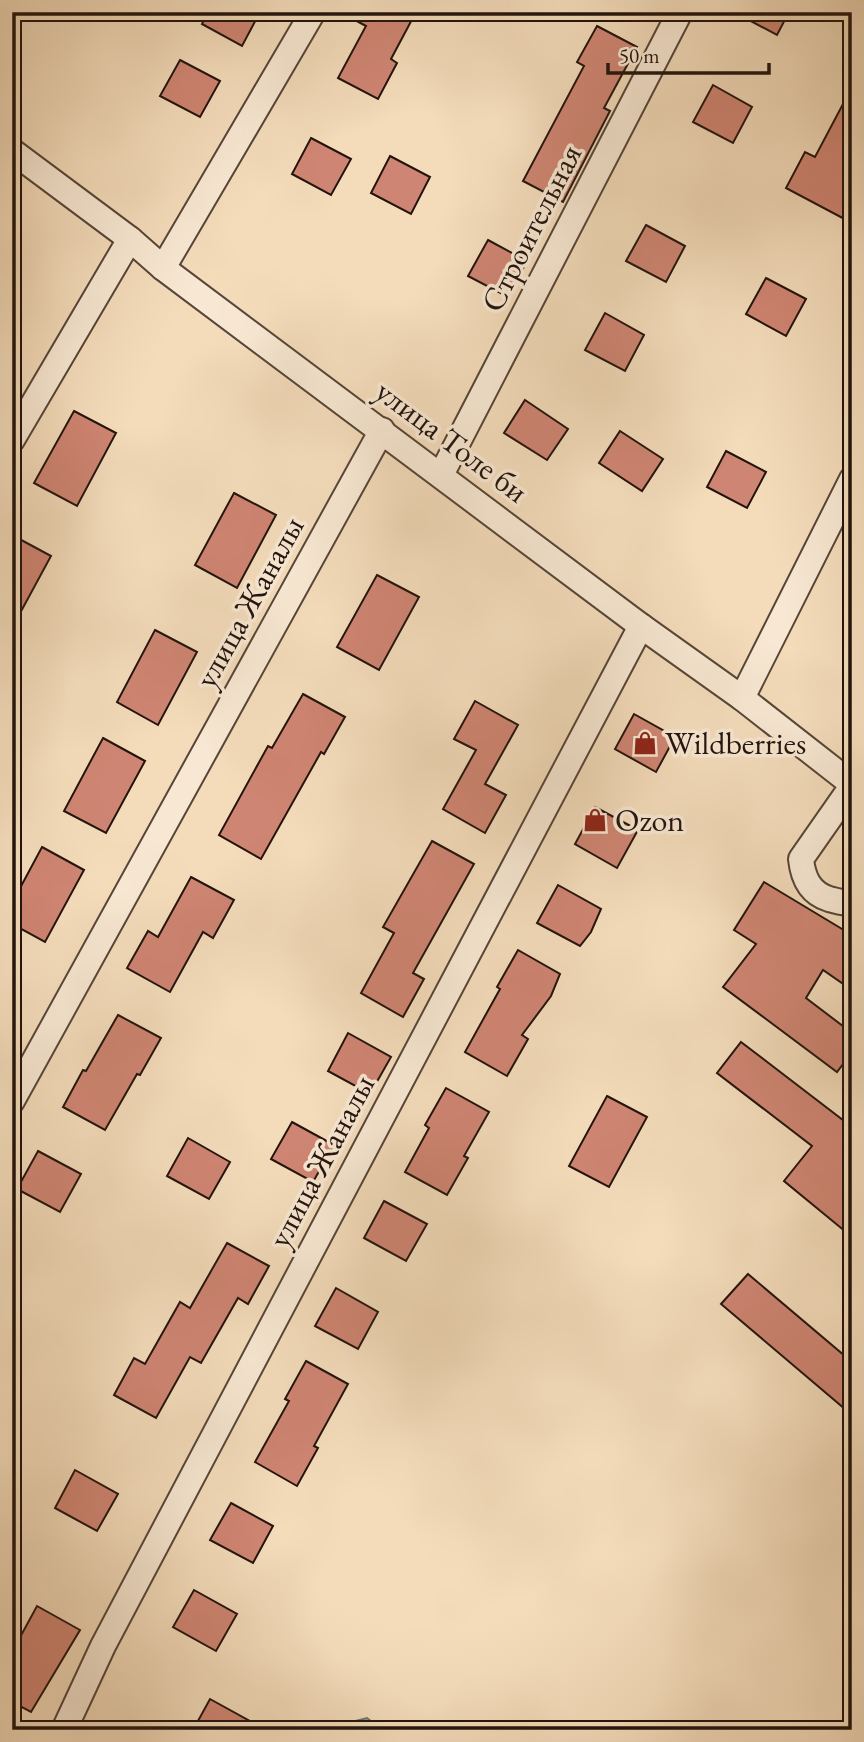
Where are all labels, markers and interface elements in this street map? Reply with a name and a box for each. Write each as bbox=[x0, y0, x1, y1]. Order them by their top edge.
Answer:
scale bar bbox=[608, 32, 770, 76]
text: 50 m bbox=[619, 42, 660, 69]
street label: Строительная bbox=[471, 137, 591, 319]
street label: улица Толе би bbox=[367, 370, 537, 512]
street label: улица Жаналы bbox=[185, 509, 313, 695]
place label: Wildberries bbox=[665, 722, 806, 764]
shop icon: Wildberries bbox=[631, 729, 659, 757]
place label: Ozon bbox=[615, 799, 684, 841]
shop icon: Ozon bbox=[581, 806, 609, 834]
street label: улица Жаналы bbox=[258, 1067, 384, 1255]

